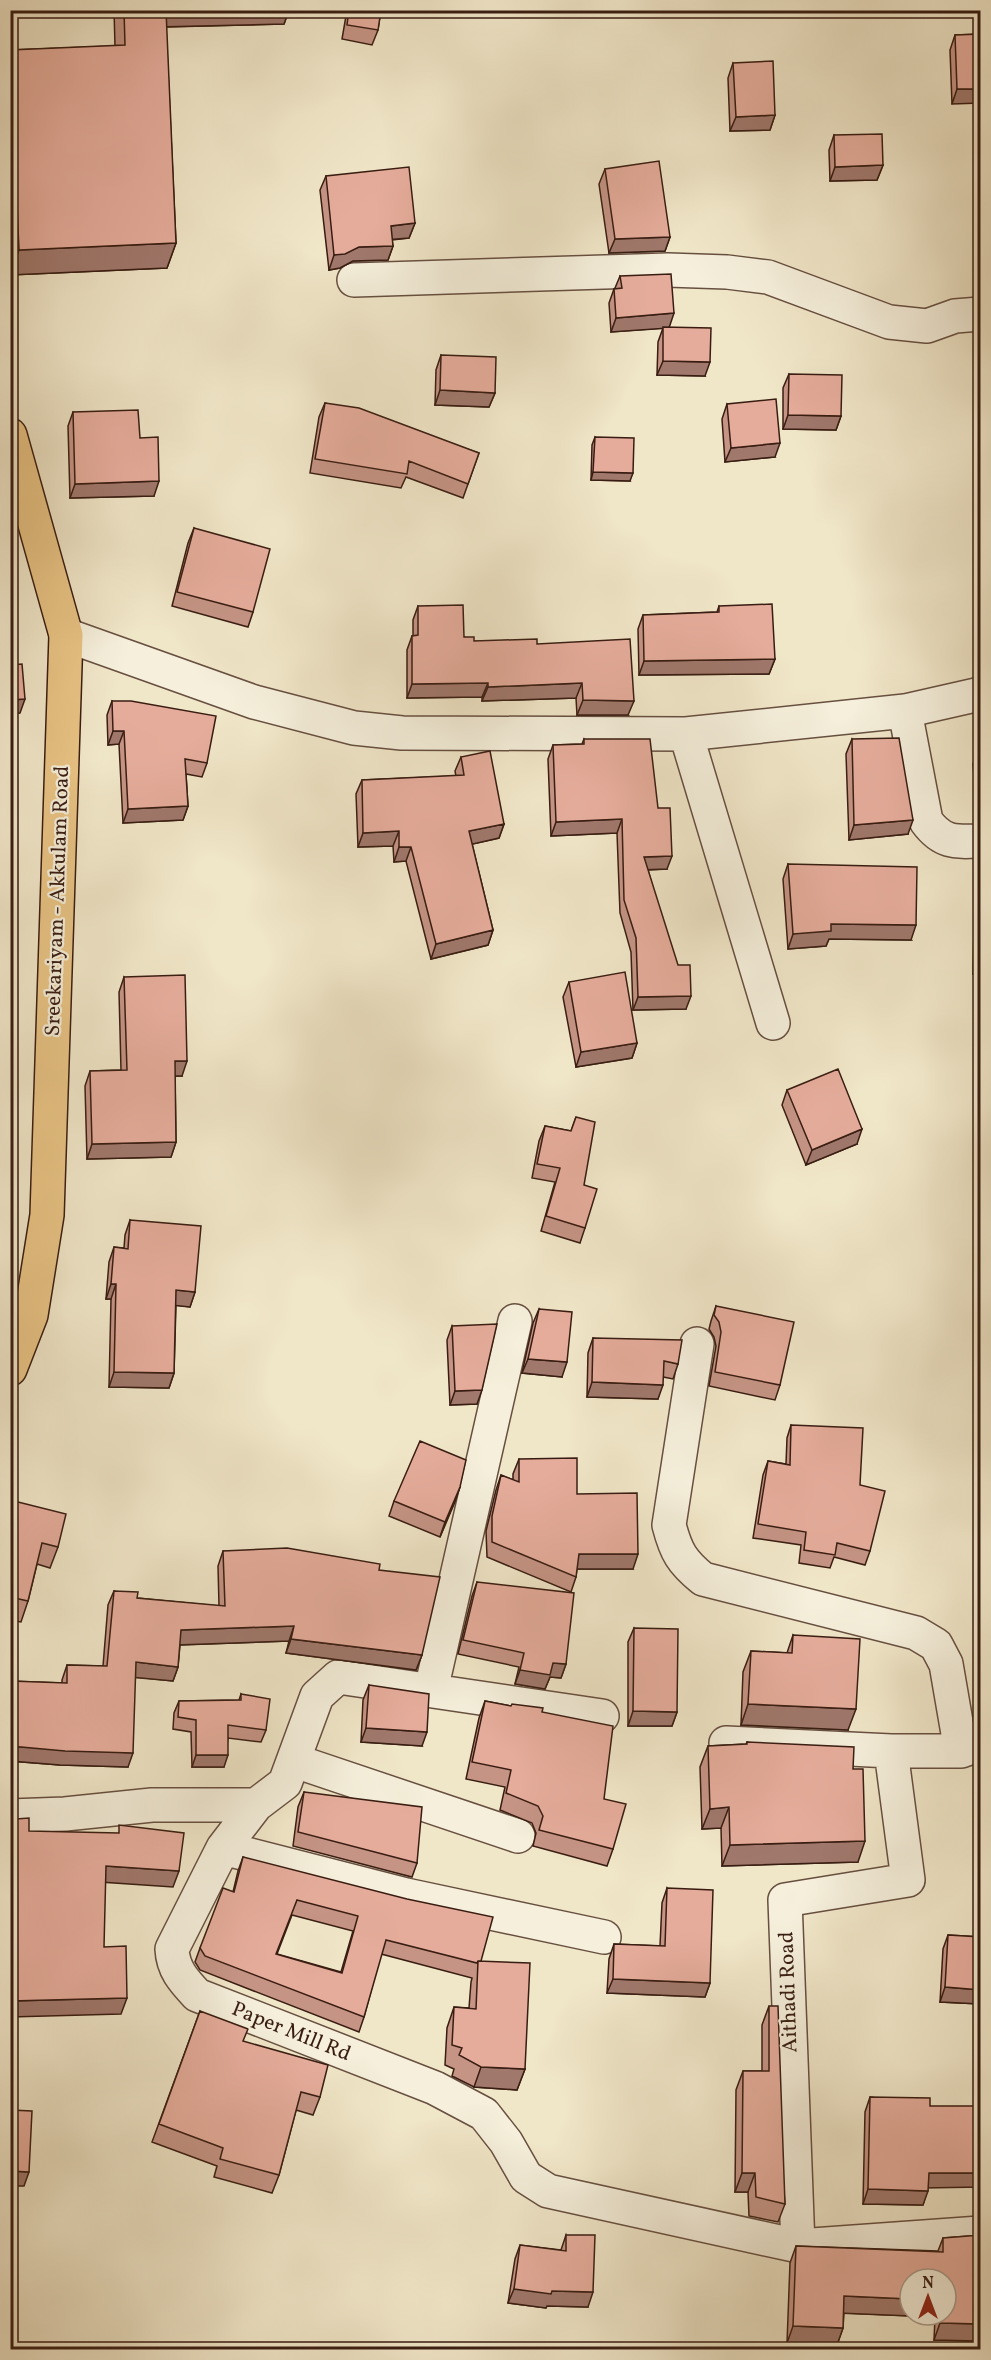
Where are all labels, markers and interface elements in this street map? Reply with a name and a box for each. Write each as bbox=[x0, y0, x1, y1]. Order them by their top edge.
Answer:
street label: Sreekariyam - Akkulam Road bbox=[39, 765, 77, 1037]
street label: Aithadi Road bbox=[772, 1931, 806, 2053]
street label: Paper Mill Rd bbox=[227, 1995, 355, 2069]
north arrow bbox=[898, 2267, 958, 2327]
text: N bbox=[922, 2273, 934, 2295]

